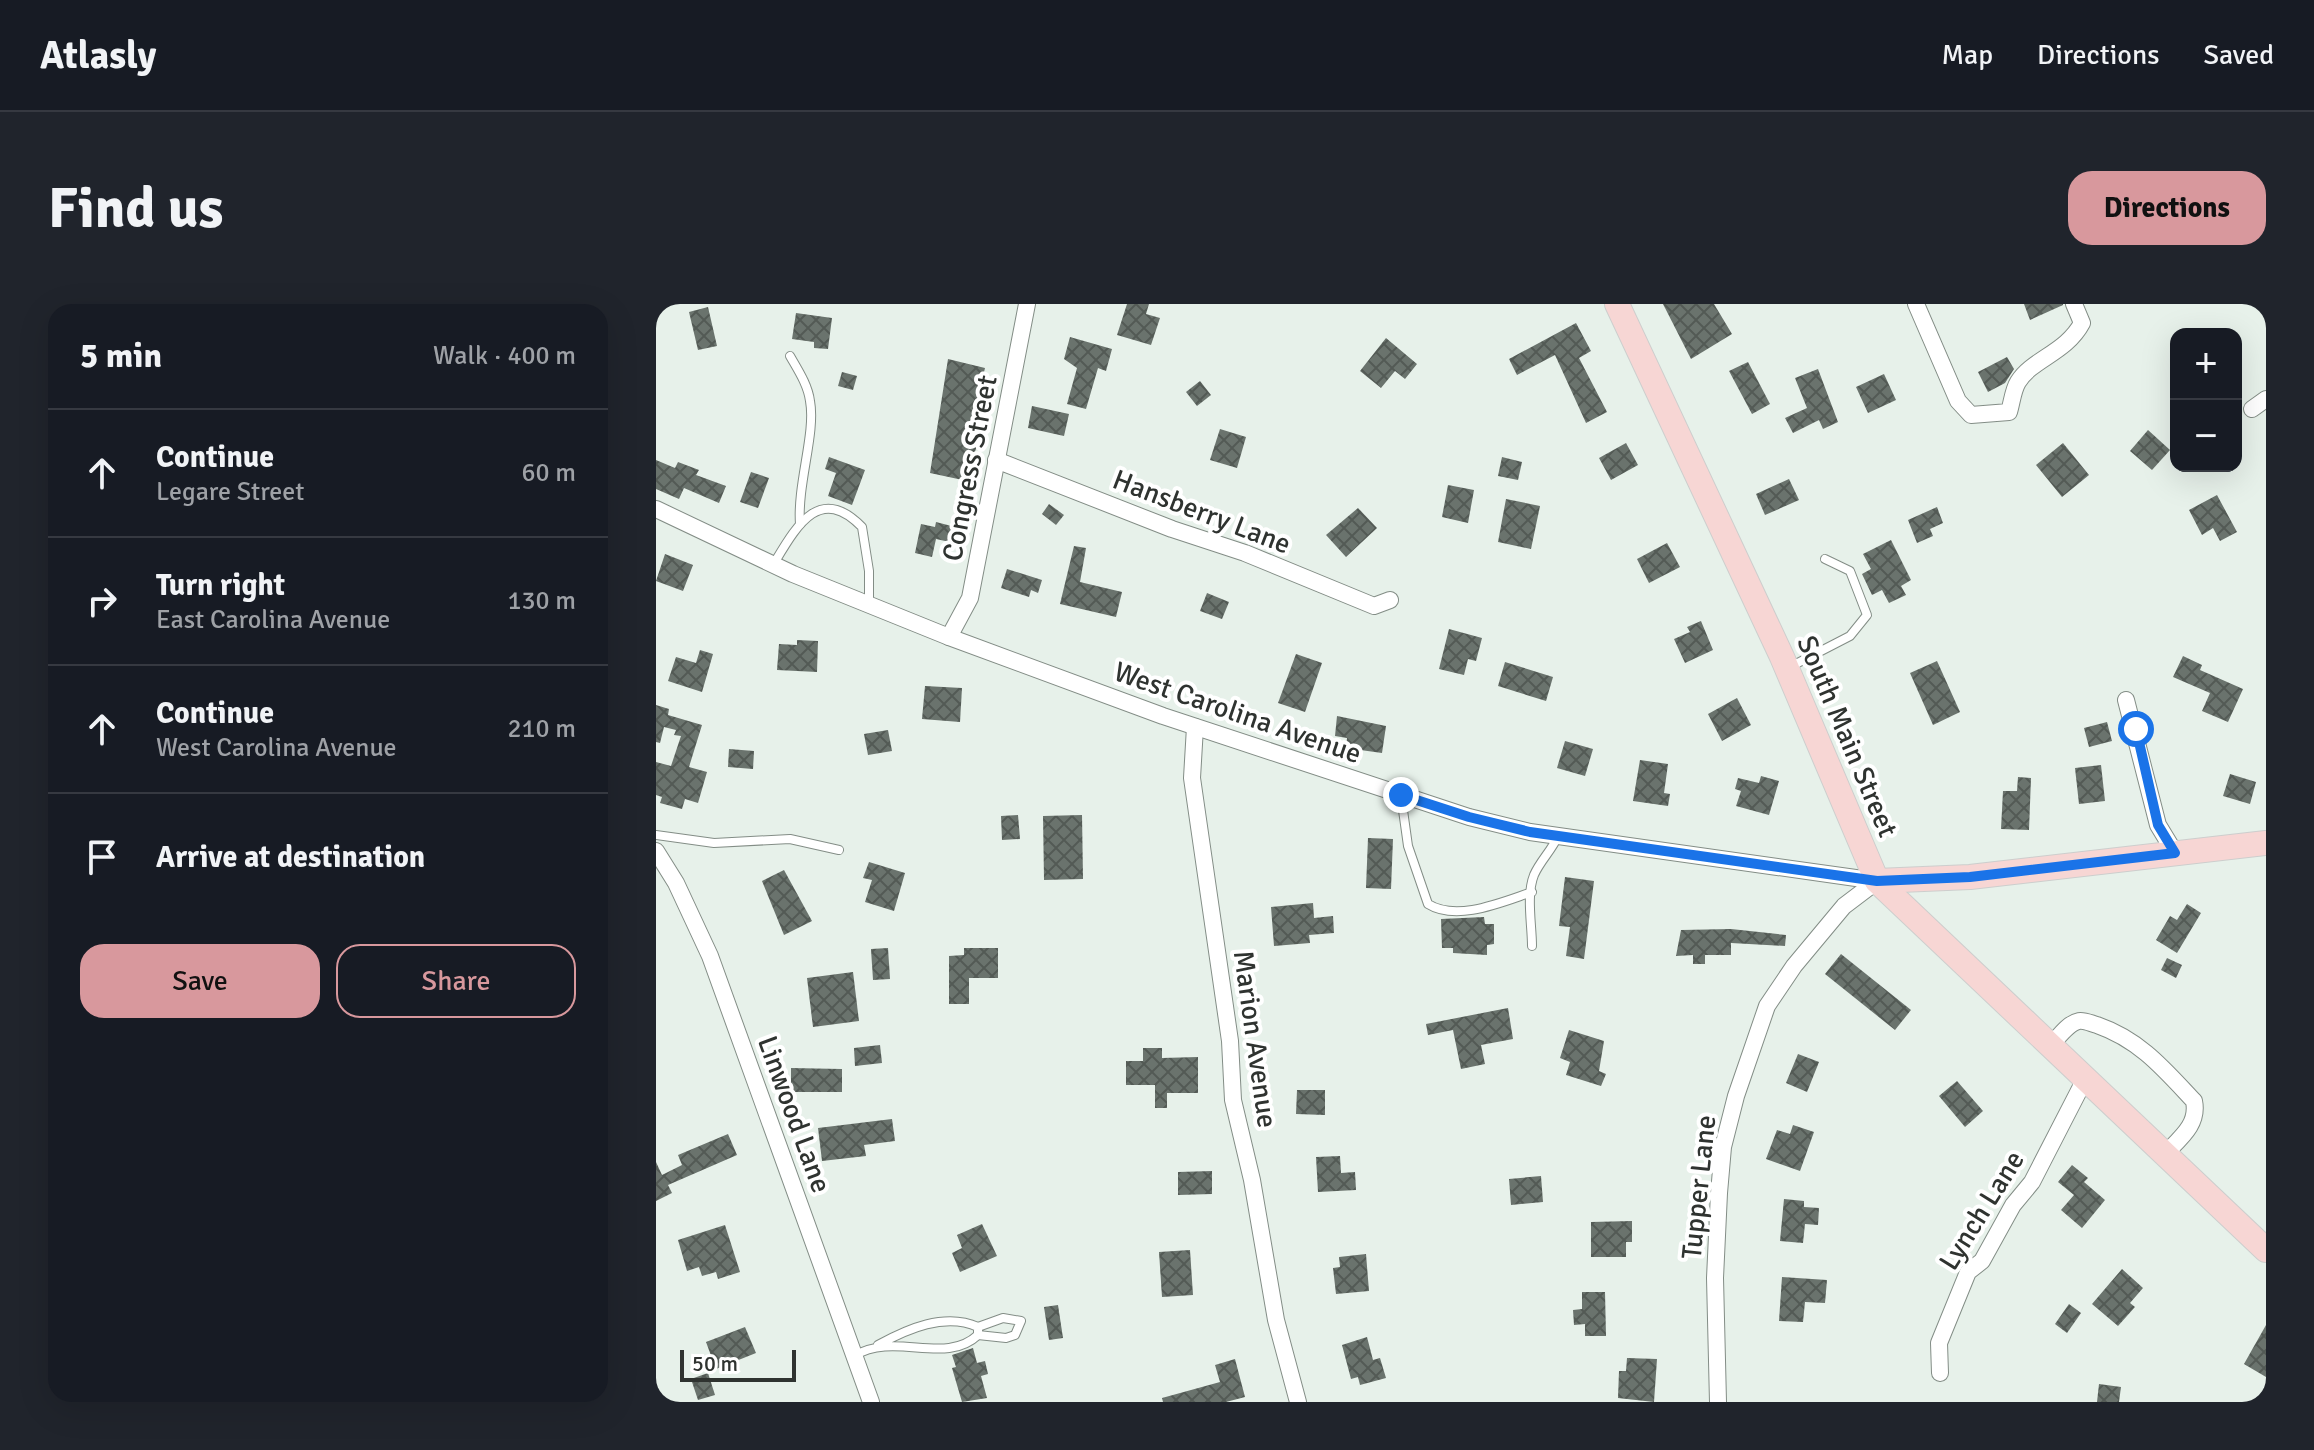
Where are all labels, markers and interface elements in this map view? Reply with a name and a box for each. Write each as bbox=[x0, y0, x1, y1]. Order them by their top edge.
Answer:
text: Atlasly bbox=[40, 32, 156, 79]
text: Map bbox=[1941, 38, 1993, 72]
text: Directions bbox=[2037, 38, 2159, 72]
text: Saved bbox=[2203, 38, 2274, 72]
button: Directions bbox=[2068, 171, 2266, 245]
text: Find us bbox=[48, 174, 223, 243]
map controls bbox=[2170, 328, 2242, 472]
button: + bbox=[2170, 328, 2242, 400]
text: 5 min bbox=[80, 335, 162, 377]
text: Walk · 400 m bbox=[433, 340, 576, 372]
street label: Congress Street bbox=[935, 372, 1005, 564]
button: − bbox=[2170, 400, 2242, 472]
text: Continue bbox=[156, 439, 274, 476]
icon: ahead bbox=[80, 451, 124, 495]
text: 60 m bbox=[521, 457, 576, 489]
street label: Hansberry Lane bbox=[1108, 462, 1295, 561]
text: Legare Street bbox=[156, 476, 304, 508]
text: Turn right bbox=[156, 567, 285, 604]
icon: right bbox=[80, 579, 124, 623]
text: 130 m bbox=[507, 585, 576, 617]
text: East Carolina Avenue bbox=[156, 604, 390, 636]
street label: South Main Street bbox=[1789, 631, 1905, 842]
street label: West Carolina Avenue bbox=[1110, 655, 1366, 771]
text: Continue bbox=[156, 695, 274, 732]
icon: ahead bbox=[80, 707, 124, 751]
route start bbox=[2118, 711, 2154, 747]
text: 210 m bbox=[507, 713, 576, 745]
text: West Carolina Avenue bbox=[156, 732, 397, 764]
route end bbox=[1383, 777, 1419, 813]
icon: arrive bbox=[80, 835, 124, 879]
text: Arrive at destination bbox=[156, 839, 425, 876]
button: Save bbox=[80, 944, 320, 1018]
button: Share bbox=[336, 944, 576, 1018]
street label: Marion Avenue bbox=[1226, 948, 1284, 1130]
street label: Linwood Lane bbox=[750, 1031, 838, 1197]
street label: Tupper Lane bbox=[1675, 1113, 1723, 1261]
street label: Lynch Lane bbox=[1932, 1145, 2032, 1276]
scale bar bbox=[680, 1346, 796, 1382]
text: 50 m bbox=[692, 1350, 738, 1377]

